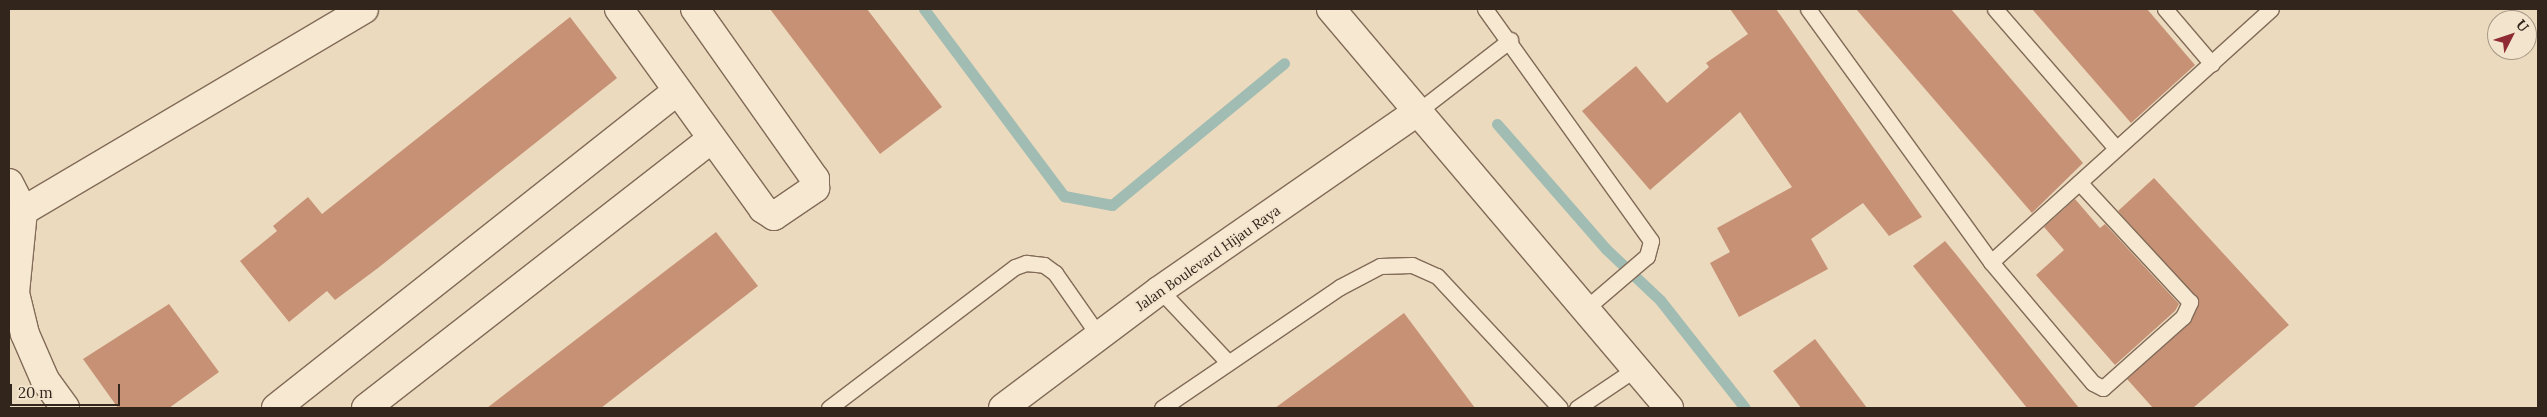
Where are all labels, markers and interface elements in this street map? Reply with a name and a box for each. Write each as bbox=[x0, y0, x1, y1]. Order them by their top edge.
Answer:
north arrow bbox=[2487, 10, 2537, 60]
text: U bbox=[2512, 16, 2533, 36]
street label: Jalan Boulevard Hijau Raya bbox=[1133, 202, 1283, 314]
scale bar bbox=[12, 374, 122, 406]
text: 20 m bbox=[18, 383, 53, 402]

